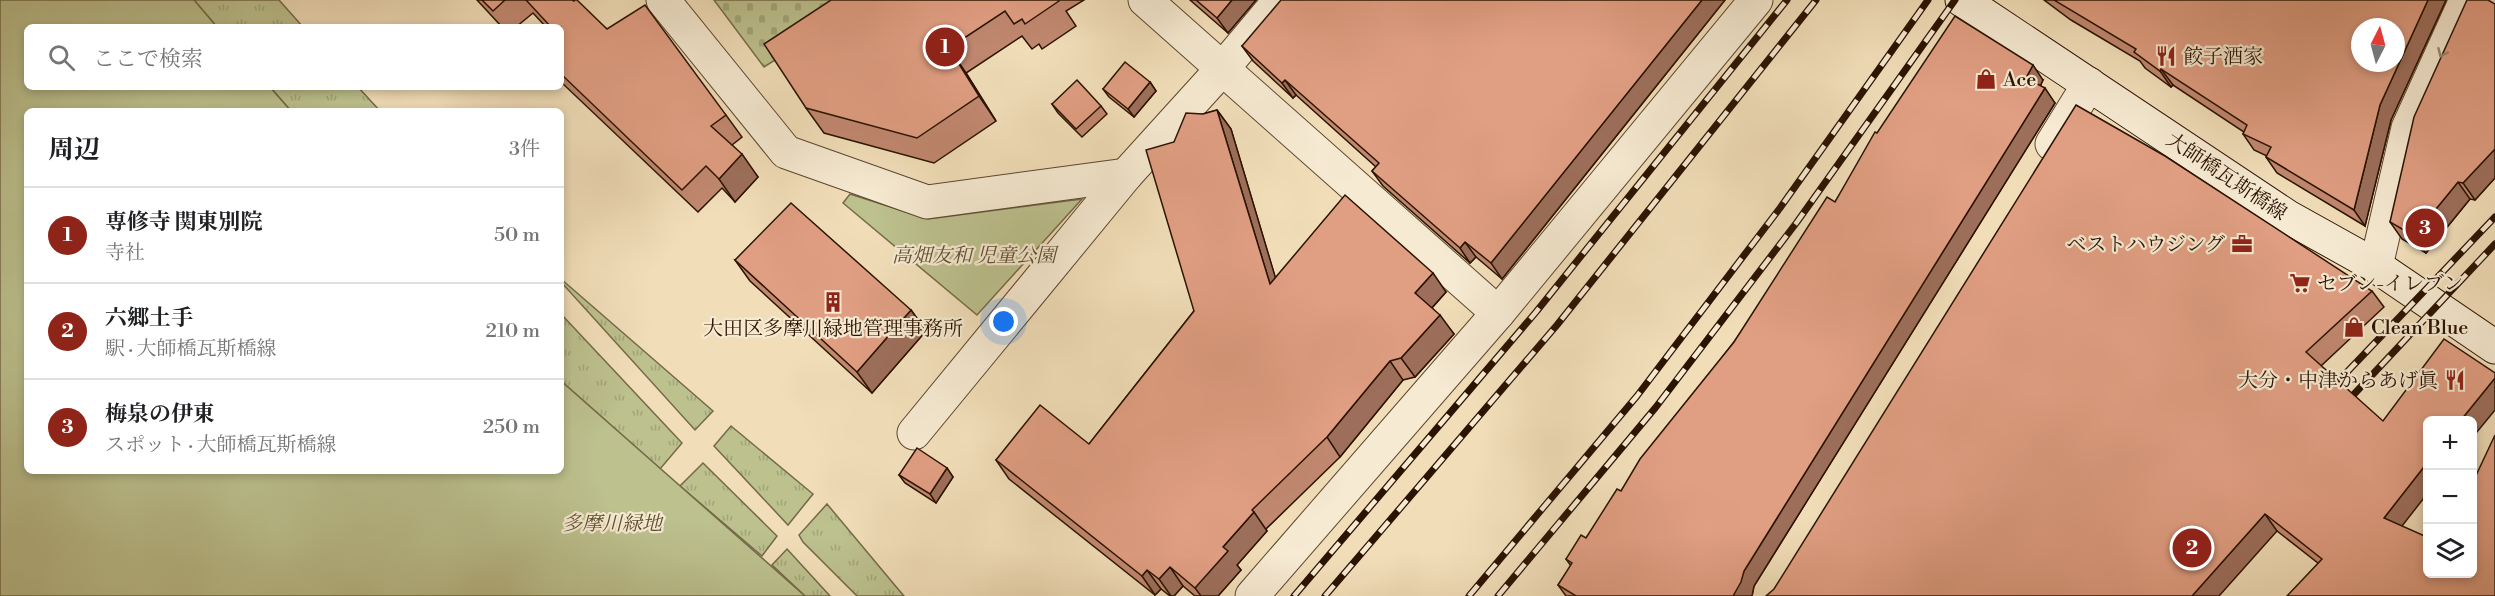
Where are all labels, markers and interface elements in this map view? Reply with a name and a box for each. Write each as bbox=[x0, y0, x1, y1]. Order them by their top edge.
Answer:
north arrow bbox=[2351, 18, 2405, 72]
search box bbox=[24, 24, 564, 90]
pin: 1 bbox=[926, 24, 964, 70]
icon: search bbox=[45, 41, 78, 74]
restaurant icon: 餃子酒家 bbox=[2154, 44, 2178, 68]
place label: 餃子酒家 bbox=[2183, 45, 2263, 70]
text: ここで検索 bbox=[93, 46, 203, 73]
one-way arrow bbox=[2437, 47, 2449, 58]
shop icon: Ace bbox=[1974, 67, 1998, 91]
place label: Ace bbox=[2002, 68, 2036, 93]
street label: 大師橋瓦斯橋線 bbox=[2161, 128, 2291, 227]
text: 周辺 bbox=[48, 134, 100, 166]
text: 3件 bbox=[509, 137, 540, 162]
pin: 3 bbox=[2406, 206, 2444, 250]
text: 専修寺 関東別院 bbox=[105, 209, 263, 236]
text: 1 bbox=[63, 223, 72, 248]
text: 50 m bbox=[494, 223, 540, 248]
office icon: ベストハウジング bbox=[2230, 232, 2254, 256]
place label: ベストハウジング bbox=[2066, 233, 2225, 258]
text: 寺社 bbox=[105, 241, 145, 266]
park label: 高畑友和 児童公園 bbox=[892, 244, 1059, 269]
supermarket icon: セブン-イレブン bbox=[2288, 271, 2312, 295]
place label: セブン-イレブン bbox=[2317, 272, 2463, 297]
building icon: 大田区多摩川緑地管理事務所 bbox=[821, 290, 845, 314]
text: 六郷土手 bbox=[105, 305, 193, 332]
your location bbox=[989, 307, 1018, 336]
shop icon: Clean Blue bbox=[2342, 315, 2366, 339]
place label: Clean Blue bbox=[2371, 316, 2468, 341]
place label: 大田区多摩川緑地管理事務所 bbox=[703, 317, 963, 342]
text: 2 bbox=[61, 319, 74, 344]
text: 210 m bbox=[485, 319, 540, 344]
text: 駅 · 大師橋瓦斯橋線 bbox=[105, 337, 277, 362]
restaurant icon: 大分・中津からあげ眞 bbox=[2443, 368, 2467, 392]
place label: 大分・中津からあげ眞 bbox=[2238, 369, 2438, 394]
text: 梅泉の伊東 bbox=[105, 401, 215, 428]
text: 3 bbox=[61, 415, 74, 440]
text: 250 m bbox=[483, 415, 540, 440]
map controls bbox=[2423, 416, 2477, 578]
button: + bbox=[2423, 416, 2477, 470]
text: スポット · 大師橋瓦斯橋線 bbox=[105, 433, 337, 458]
button: − bbox=[2423, 470, 2477, 524]
park label: 多摩川緑地 bbox=[562, 512, 664, 537]
button: layers bbox=[2423, 524, 2477, 578]
pin: 2 bbox=[2172, 526, 2212, 570]

